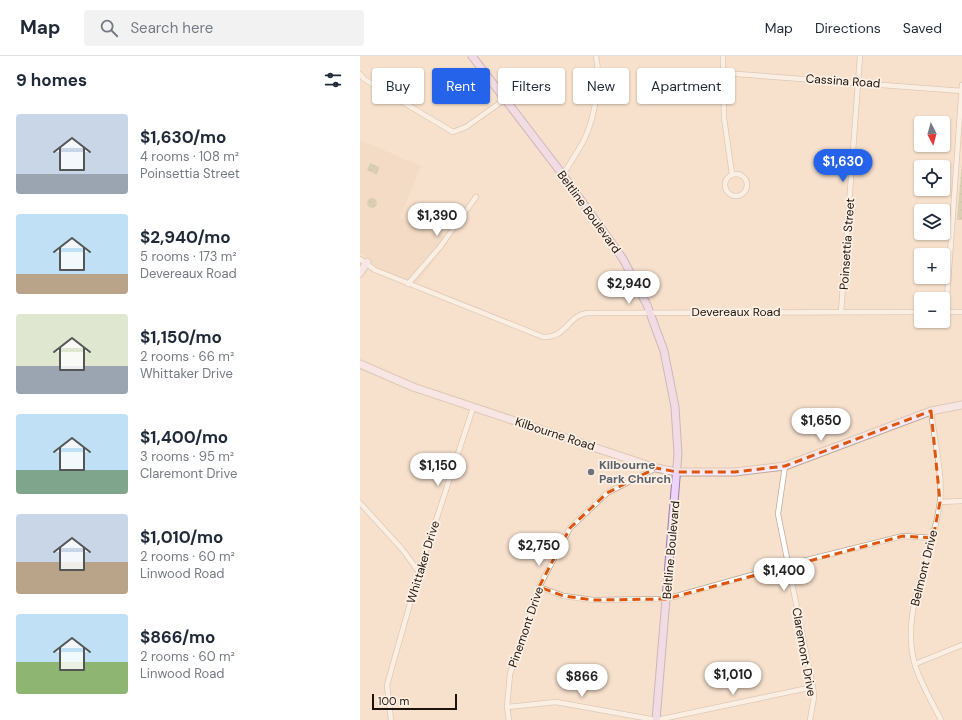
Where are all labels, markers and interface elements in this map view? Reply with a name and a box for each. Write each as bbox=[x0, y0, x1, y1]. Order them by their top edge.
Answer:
search box bbox=[84, 10, 364, 46]
text: Map bbox=[20, 15, 60, 40]
icon: search bbox=[98, 17, 120, 39]
text: Search here bbox=[130, 18, 213, 38]
text: Map bbox=[765, 19, 793, 37]
text: Directions bbox=[815, 19, 881, 37]
text: Saved bbox=[903, 19, 942, 37]
chip: Buy bbox=[372, 68, 424, 104]
chip: Rent bbox=[432, 68, 490, 104]
chip: Filters bbox=[498, 68, 565, 104]
chip: New bbox=[573, 68, 629, 104]
chip: Apartment bbox=[637, 68, 735, 104]
text: 9 homes bbox=[16, 69, 87, 91]
icon: filters bbox=[322, 69, 344, 91]
street label: Cassina Road bbox=[805, 70, 881, 92]
north arrow bbox=[914, 116, 950, 152]
map controls bbox=[914, 116, 950, 328]
text: $1,630/mo bbox=[140, 126, 226, 148]
icon: home bbox=[48, 130, 96, 178]
text: 4 rooms · 108 m² bbox=[140, 148, 239, 165]
pin: $1,630 bbox=[810, 149, 876, 183]
text: $1,630 bbox=[822, 153, 864, 170]
button: locate bbox=[914, 160, 950, 196]
text: Poinsettia Street bbox=[140, 165, 240, 182]
street label: Beltline Boulevard bbox=[554, 167, 624, 257]
street label: Poinsettia Street bbox=[836, 197, 858, 291]
pin: $1,390 bbox=[404, 203, 470, 237]
button: layers bbox=[914, 204, 950, 240]
text: $1,390 bbox=[417, 207, 457, 224]
text: $2,940/mo bbox=[140, 226, 231, 248]
icon: home bbox=[48, 230, 96, 278]
text: 5 rooms · 173 m² bbox=[140, 248, 237, 265]
button: + bbox=[914, 248, 950, 284]
text: Devereaux Road bbox=[140, 265, 237, 282]
pin: $2,940 bbox=[596, 271, 662, 305]
text: $2,940 bbox=[607, 275, 651, 292]
button: − bbox=[914, 292, 950, 328]
street label: Devereaux Road bbox=[691, 304, 781, 320]
text: $1,150/mo bbox=[140, 326, 222, 348]
icon: home bbox=[48, 330, 96, 378]
text: 2 rooms · 66 m² bbox=[140, 348, 234, 365]
text: Whittaker Drive bbox=[140, 365, 233, 382]
pin: $1,650 bbox=[788, 408, 854, 442]
text: $1,650 bbox=[800, 412, 842, 429]
street label: Kilbourne Road bbox=[513, 414, 597, 454]
text: $1,400/mo bbox=[140, 426, 228, 448]
icon: home bbox=[48, 430, 96, 478]
text: 3 rooms · 95 m² bbox=[140, 448, 234, 465]
pin: $1,150 bbox=[405, 453, 471, 487]
text: $1,150 bbox=[419, 457, 457, 474]
place label: Kilbourne Park Church bbox=[599, 457, 671, 487]
text: Claremont Drive bbox=[140, 465, 237, 482]
marker: Kilbourne Park Church bbox=[586, 467, 596, 477]
street label: Beltline Boulevard bbox=[659, 500, 683, 600]
street label: Whittaker Drive bbox=[403, 518, 443, 605]
text: $1,010/mo bbox=[140, 526, 223, 548]
street label: Belmont Drive bbox=[907, 528, 941, 608]
icon: home bbox=[48, 530, 96, 578]
pin: $2,750 bbox=[506, 533, 572, 567]
text: $2,750 bbox=[518, 537, 560, 554]
text: 2 rooms · 60 m² bbox=[140, 548, 235, 565]
pin: $1,400 bbox=[751, 558, 817, 592]
text: $1,400 bbox=[763, 562, 805, 579]
text: Linwood Road bbox=[140, 565, 224, 582]
street label: Pinemont Drive bbox=[505, 584, 547, 670]
street label: Claremont Drive bbox=[788, 606, 820, 698]
text: $866/mo bbox=[140, 626, 215, 648]
icon: home bbox=[48, 630, 96, 678]
text: 2 rooms · 60 m² bbox=[140, 648, 235, 665]
pin: $1,010 bbox=[700, 662, 766, 696]
pin: $866 bbox=[558, 664, 606, 698]
text: Linwood Road bbox=[140, 665, 224, 682]
text: $1,010 bbox=[714, 666, 752, 683]
text: $866 bbox=[566, 668, 598, 685]
scale bar bbox=[372, 692, 457, 711]
text: 100 m bbox=[378, 694, 409, 708]

